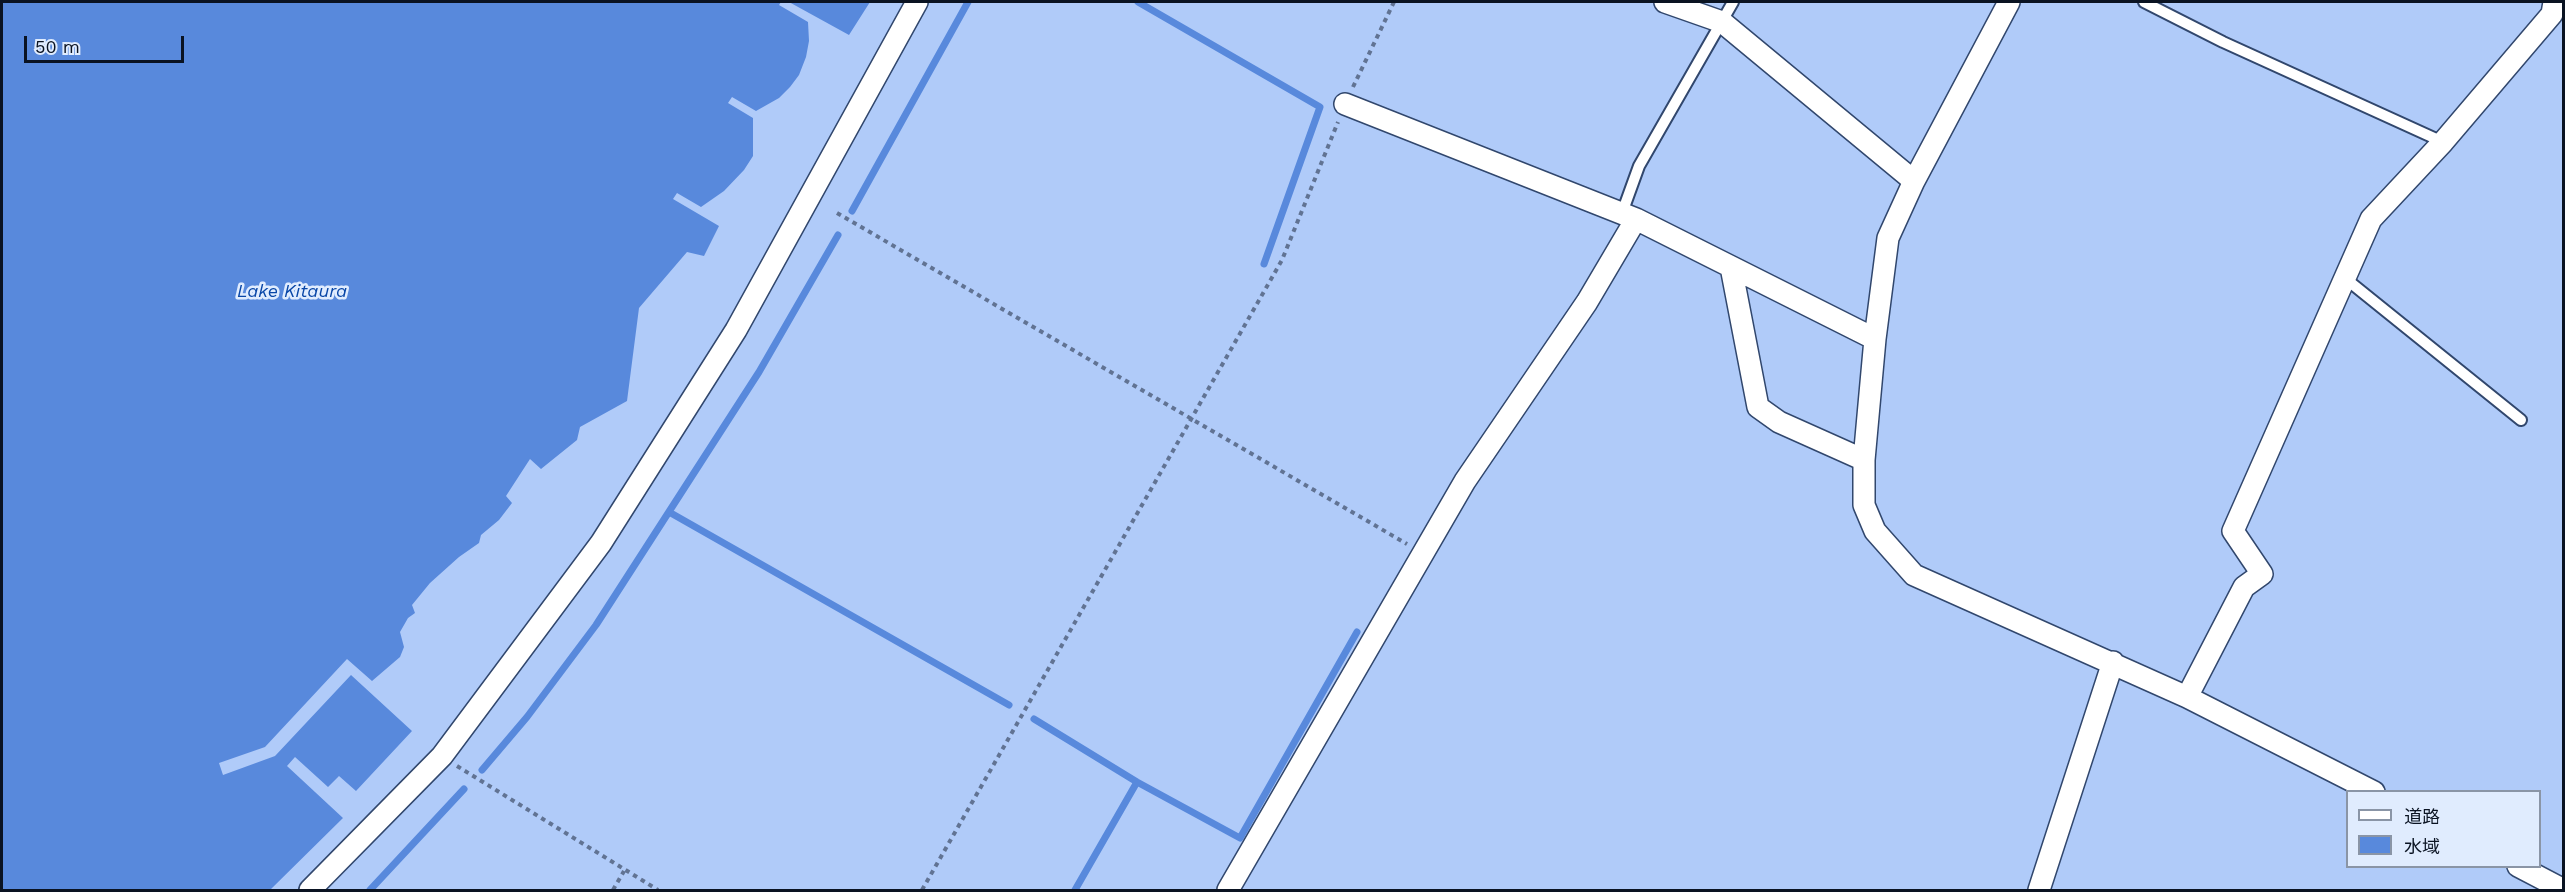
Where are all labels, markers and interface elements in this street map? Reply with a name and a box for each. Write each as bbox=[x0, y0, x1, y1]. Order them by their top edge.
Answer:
scale bar bbox=[27, 24, 188, 62]
text: 50 m bbox=[35, 36, 80, 57]
water label: Lake Kitaura bbox=[237, 281, 347, 303]
legend bbox=[2346, 790, 2541, 868]
text: 道路 bbox=[2404, 806, 2440, 827]
text: 水域 bbox=[2404, 836, 2440, 857]

